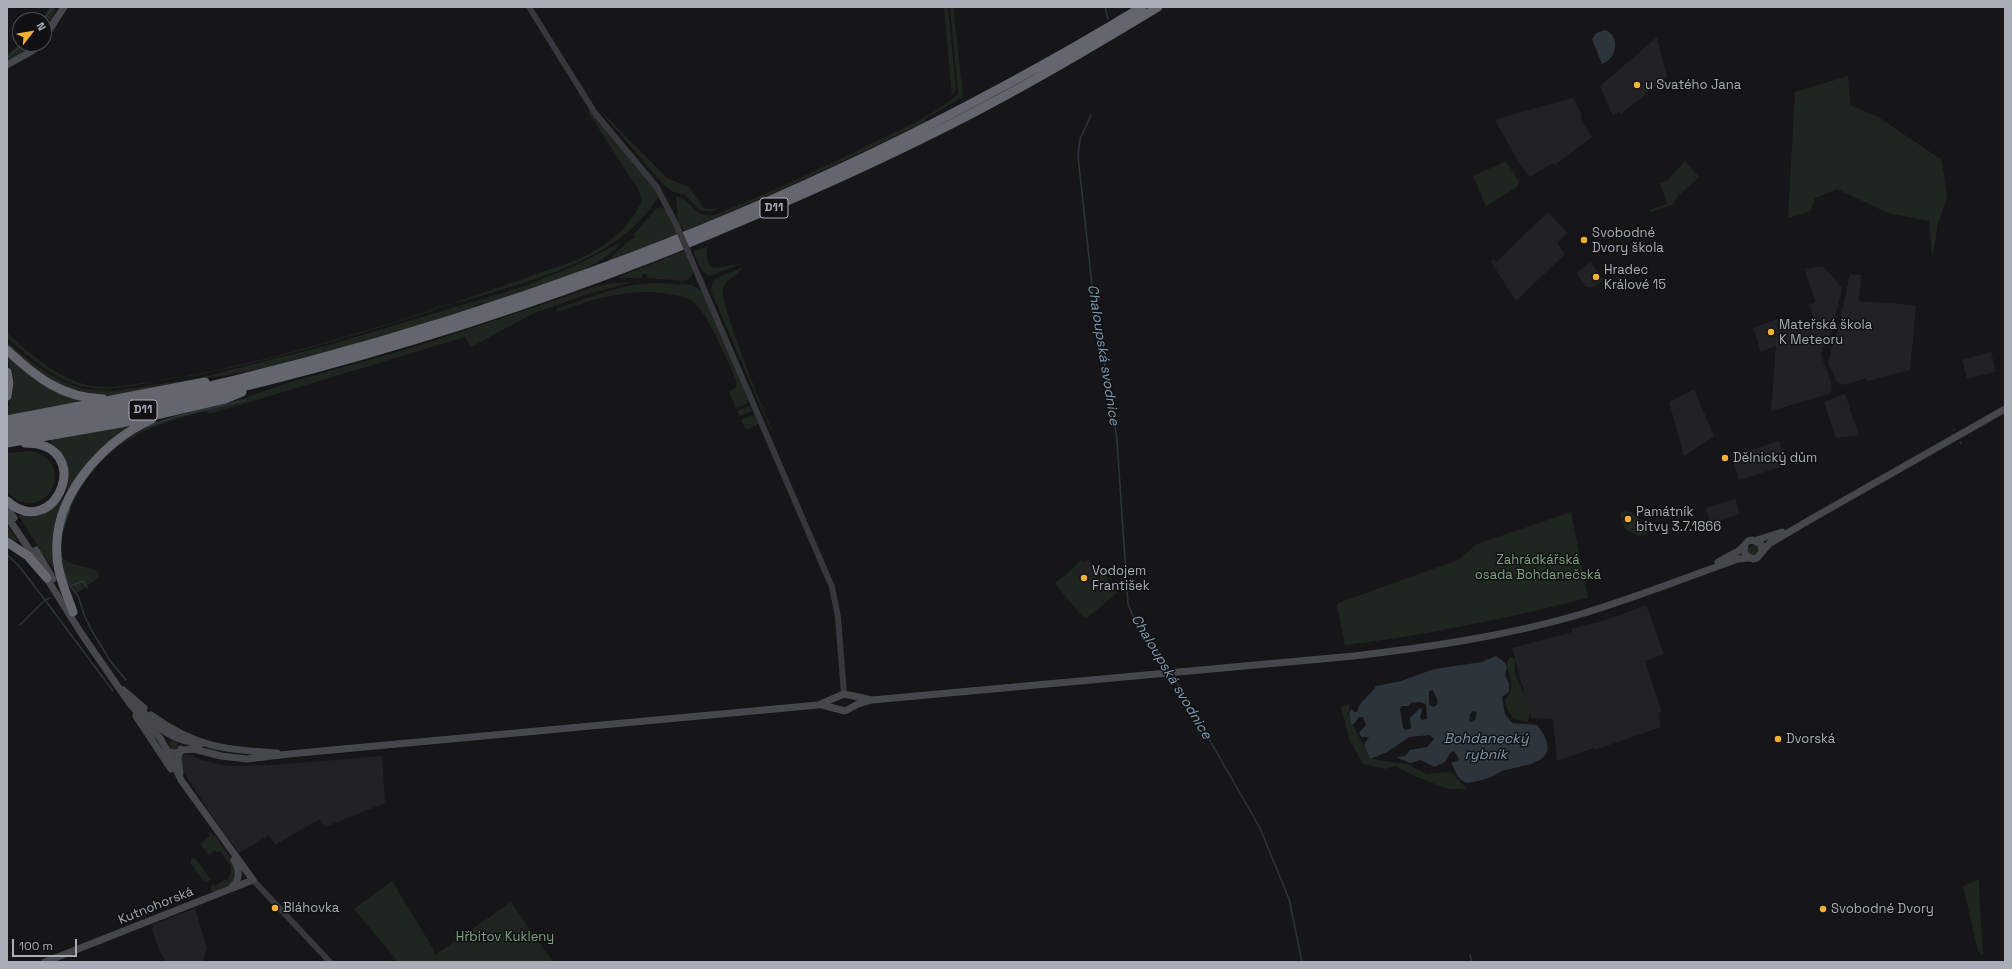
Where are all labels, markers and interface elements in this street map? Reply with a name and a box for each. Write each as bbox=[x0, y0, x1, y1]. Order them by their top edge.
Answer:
north arrow bbox=[12, 12, 52, 52]
text: N bbox=[34, 20, 49, 33]
place label: u Svatého Jana bbox=[1645, 77, 1741, 93]
marker: u Svatého Jana bbox=[1632, 80, 1642, 90]
road number: D11 bbox=[760, 198, 788, 218]
place label: Svobodné Dvory škola bbox=[1592, 225, 1664, 256]
marker: Svobodné Dvory škola bbox=[1579, 235, 1589, 245]
place label: Hradec Králové 15 bbox=[1604, 262, 1666, 293]
marker: Hradec Králové 15 bbox=[1591, 272, 1601, 282]
water label: Chaloupská svodnice bbox=[1084, 283, 1122, 427]
place label: Mateřská škola K Meteoru bbox=[1779, 317, 1872, 348]
marker: Mateřská škola K Meteoru bbox=[1766, 327, 1776, 337]
road number: D11 bbox=[129, 400, 157, 420]
place label: Dělnický dům bbox=[1733, 450, 1817, 466]
marker: Dělnický dům bbox=[1720, 453, 1730, 463]
place label: Památník bitvy 3.7.1866 bbox=[1636, 504, 1721, 535]
marker: Památník bitvy 3.7.1866 bbox=[1623, 514, 1633, 524]
park label: Zahrádkářská osada Bohdanečská bbox=[1475, 552, 1601, 583]
place label: Vodojem František bbox=[1092, 563, 1150, 594]
marker: Vodojem František bbox=[1079, 573, 1089, 583]
water label: Chaloupská svodnice bbox=[1127, 612, 1215, 742]
water label: Bohdanecký rybník bbox=[1444, 731, 1528, 764]
place label: Dvorská bbox=[1786, 731, 1835, 747]
marker: Dvorská bbox=[1773, 734, 1783, 744]
street label: Kutnohorská bbox=[116, 884, 196, 928]
place label: Bláhovka bbox=[283, 900, 339, 916]
place label: Svobodné Dvory bbox=[1831, 901, 1934, 917]
marker: Bláhovka bbox=[270, 903, 280, 913]
marker: Svobodné Dvory bbox=[1818, 904, 1828, 914]
park label: Hřbitov Kukleny bbox=[456, 929, 554, 945]
scale bar bbox=[14, 931, 79, 957]
text: 100 m bbox=[19, 938, 53, 954]

